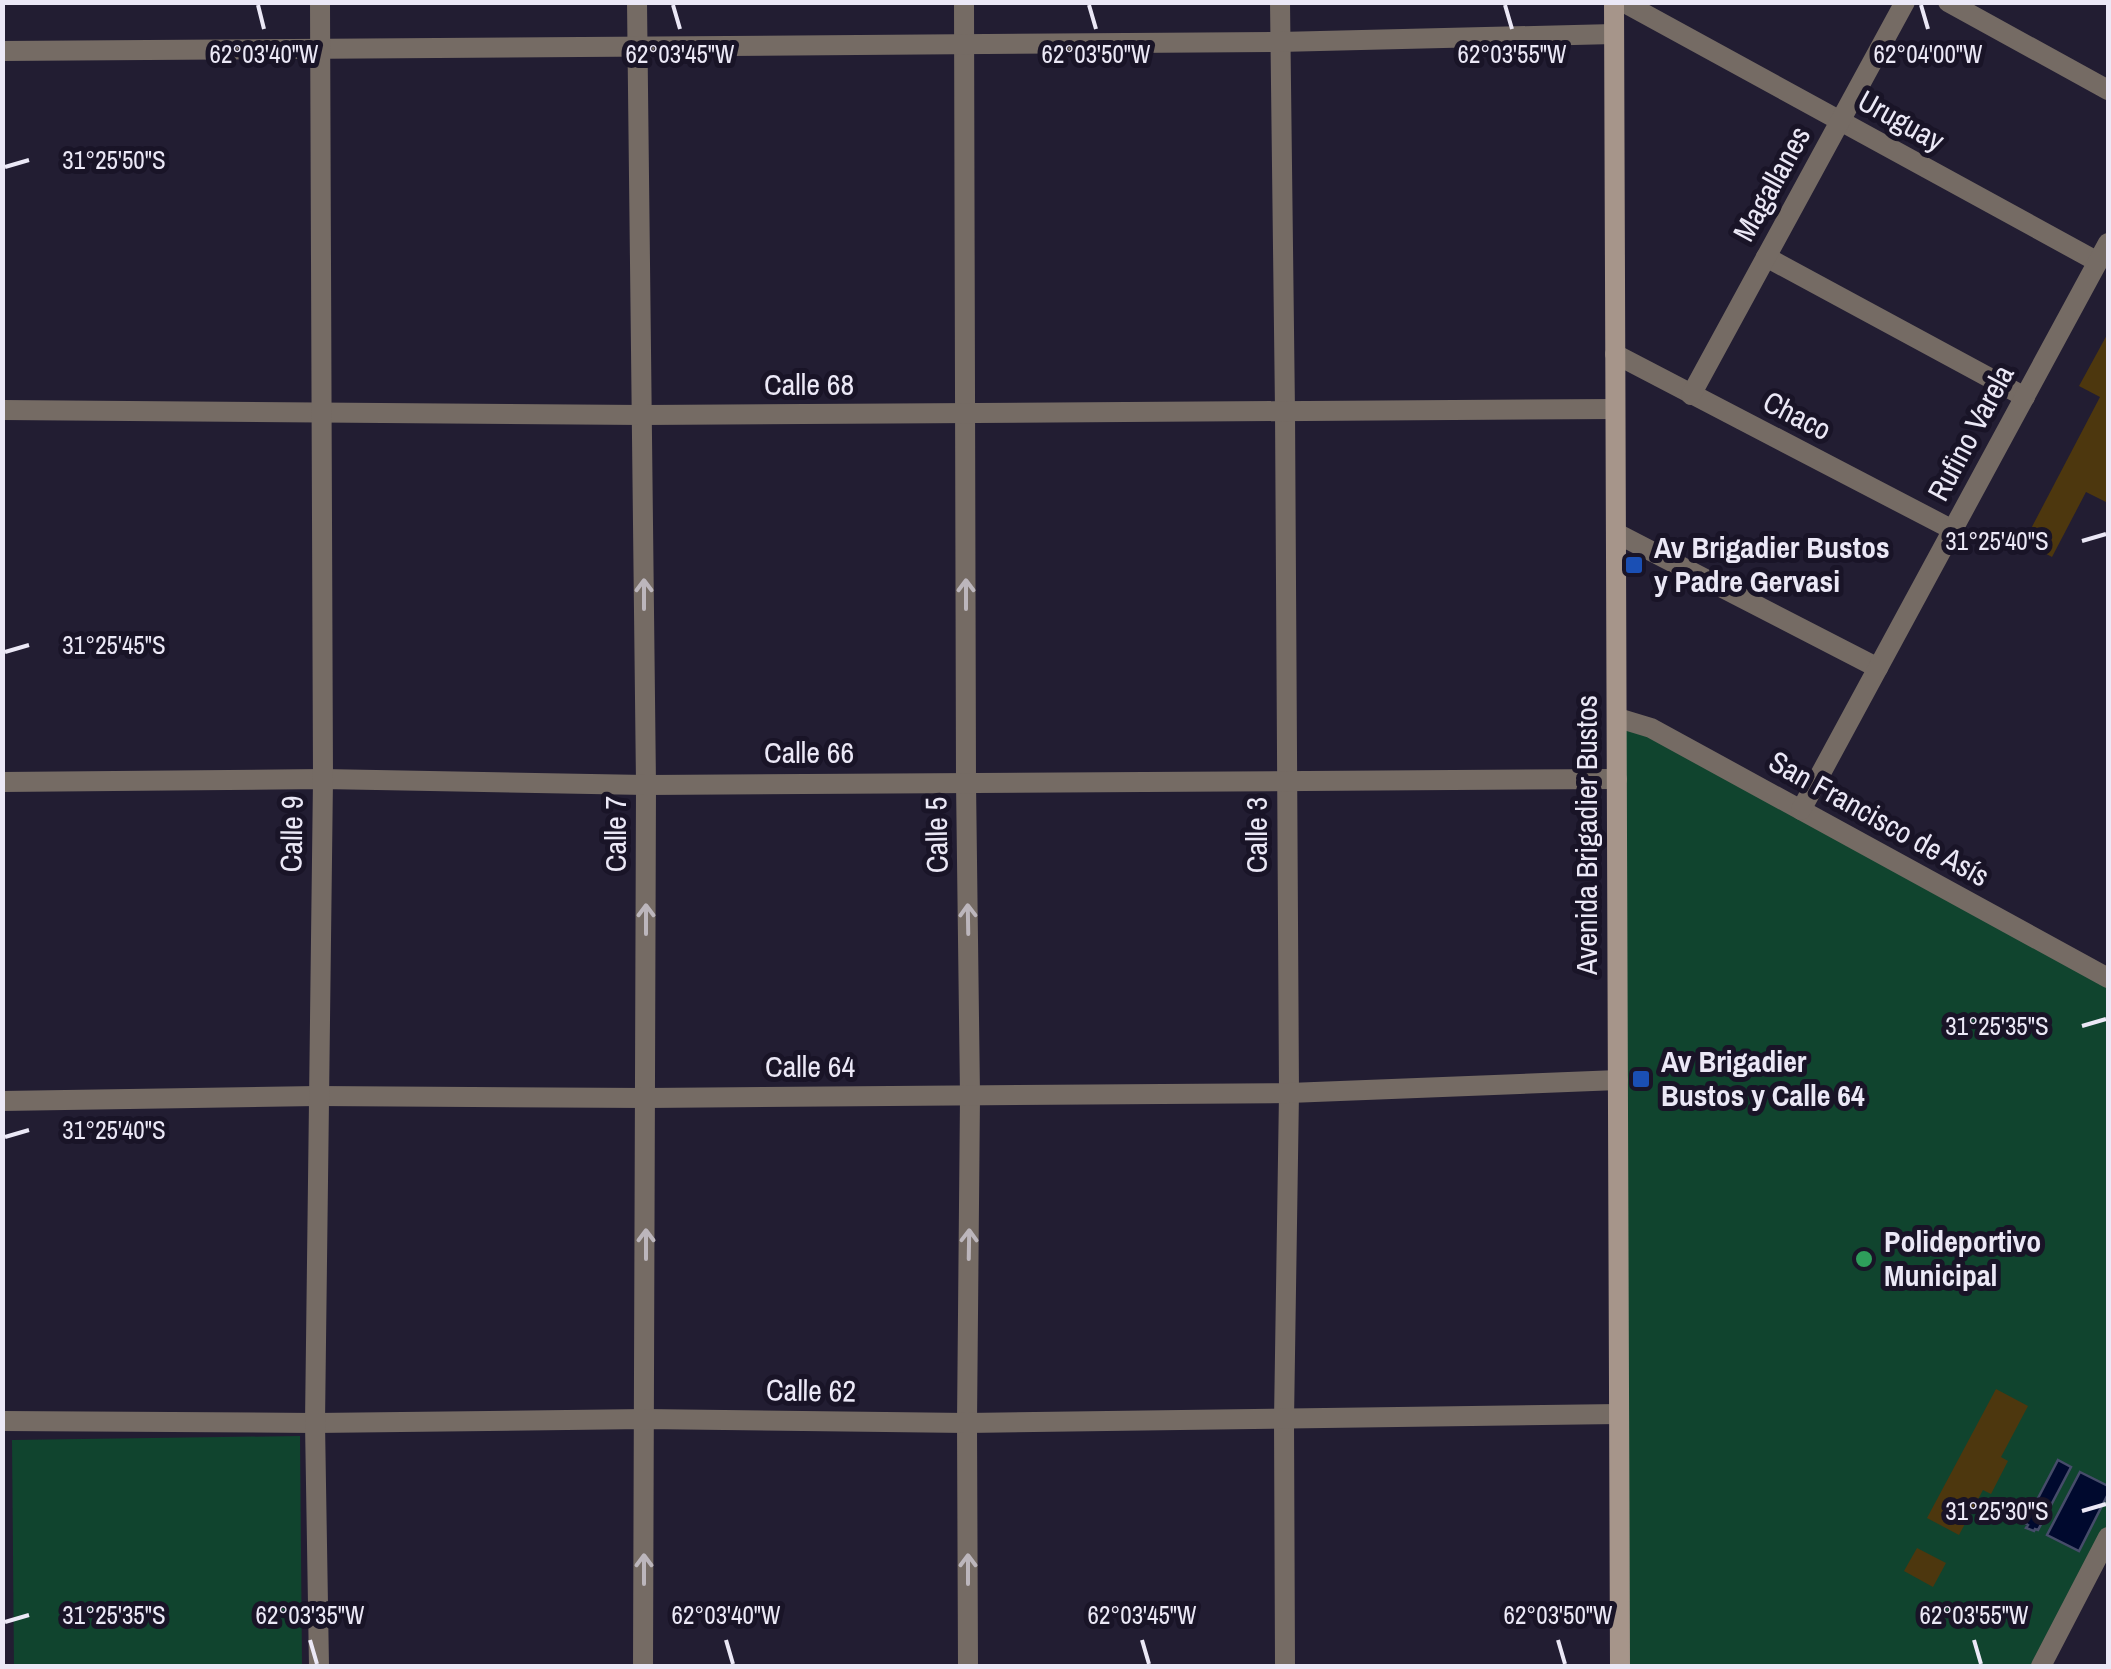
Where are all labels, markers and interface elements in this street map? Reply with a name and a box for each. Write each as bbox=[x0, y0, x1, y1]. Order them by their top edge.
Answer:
text: 62°03'40"W bbox=[210, 37, 319, 71]
text: 62°03'45"W bbox=[626, 37, 735, 71]
text: 62°03'50"W bbox=[1042, 37, 1151, 71]
text: 62°03'55"W bbox=[1458, 37, 1567, 71]
text: 62°04'00"W bbox=[1874, 37, 1983, 71]
street label: Uruguay bbox=[1851, 80, 1952, 160]
street label: Magallanes bbox=[1723, 119, 1819, 248]
text: 31°25'50"S bbox=[62, 143, 166, 177]
street label: Rufino Varela bbox=[1918, 357, 2023, 508]
street label: Calle 68 bbox=[764, 364, 854, 404]
street label: Chaco bbox=[1757, 381, 1838, 449]
text: 31°25'40"S bbox=[1945, 524, 2049, 558]
place label: Av Brigadier Bustos y Padre Gervasi bbox=[1654, 527, 1890, 601]
marker: Av Brigadier Bustos y Padre Gervasi bbox=[1623, 554, 1645, 576]
one-way arrow bbox=[634, 579, 654, 612]
one-way arrow bbox=[956, 579, 976, 612]
text: 31°25'45"S bbox=[62, 628, 166, 662]
street label: Avenida Brigadier Bustos bbox=[1566, 695, 1606, 976]
street label: Calle 66 bbox=[764, 732, 854, 772]
street label: San Francisco de Asís bbox=[1762, 741, 1997, 895]
street label: Calle 9 bbox=[270, 795, 312, 873]
street label: Calle 7 bbox=[595, 796, 635, 872]
street label: Calle 5 bbox=[915, 796, 957, 874]
street label: Calle 3 bbox=[1236, 797, 1276, 873]
one-way arrow bbox=[636, 904, 656, 936]
one-way arrow bbox=[958, 904, 978, 936]
text: 31°25'35"S bbox=[1945, 1009, 2049, 1043]
place label: Av Brigadier Bustos y Calle 64 bbox=[1661, 1041, 1865, 1115]
street label: Calle 64 bbox=[765, 1046, 855, 1086]
marker: Av Brigadier Bustos y Calle 64 bbox=[1630, 1068, 1652, 1090]
text: 31°25'40"S bbox=[62, 1113, 166, 1147]
place label: Polideportivo Municipal bbox=[1884, 1221, 2041, 1295]
one-way arrow bbox=[636, 1229, 656, 1262]
one-way arrow bbox=[959, 1229, 978, 1261]
marker: Polideportivo Municipal bbox=[1853, 1248, 1875, 1270]
street label: Calle 62 bbox=[766, 1369, 856, 1411]
text: 31°25'30"S bbox=[1945, 1494, 2049, 1528]
one-way arrow bbox=[634, 1554, 654, 1586]
one-way arrow bbox=[958, 1554, 978, 1586]
text: 31°25'35"S bbox=[62, 1598, 166, 1632]
text: 62°03'35"W bbox=[256, 1598, 365, 1632]
text: 62°03'40"W bbox=[672, 1598, 781, 1632]
text: 62°03'45"W bbox=[1088, 1598, 1197, 1632]
text: 62°03'50"W bbox=[1504, 1598, 1613, 1632]
text: 62°03'55"W bbox=[1920, 1598, 2029, 1632]

